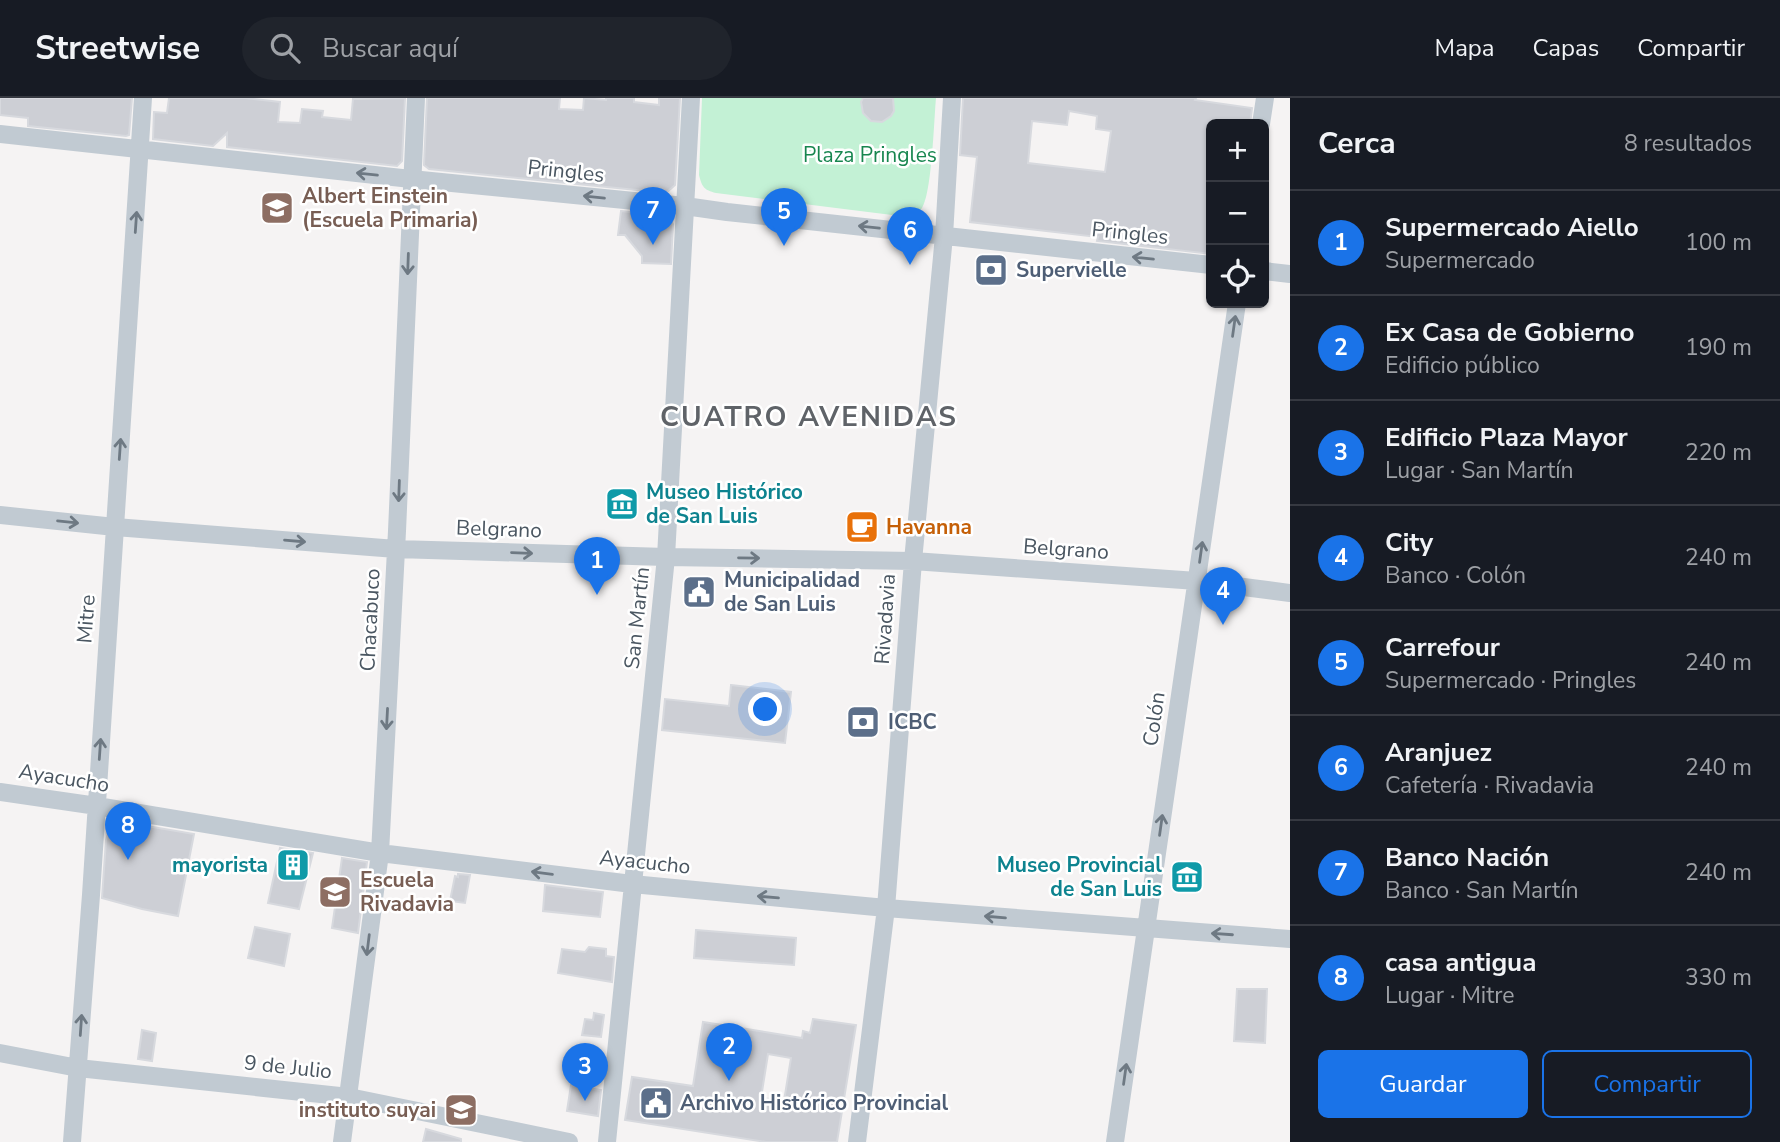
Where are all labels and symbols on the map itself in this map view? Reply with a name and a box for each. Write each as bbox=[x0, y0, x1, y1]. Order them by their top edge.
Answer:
park label: Plaza Pringles bbox=[803, 141, 937, 169]
street label: Pringles bbox=[526, 153, 606, 189]
one-way arrow bbox=[357, 167, 379, 180]
place label: Albert Einstein (Escuela Primaria) bbox=[302, 182, 479, 234]
pin: 7 bbox=[630, 187, 676, 245]
pin: 5 bbox=[761, 188, 807, 246]
school or university icon: Albert Einstein (Escuela Primaria) bbox=[258, 189, 296, 227]
one-way arrow bbox=[583, 190, 606, 203]
pin: 6 bbox=[887, 207, 933, 265]
one-way arrow bbox=[129, 211, 142, 234]
street label: Pringles bbox=[1090, 215, 1170, 251]
one-way arrow bbox=[858, 221, 880, 234]
bank icon: Supervielle bbox=[972, 251, 1010, 289]
one-way arrow bbox=[1133, 251, 1155, 264]
one-way arrow bbox=[401, 252, 414, 275]
place label: Supervielle bbox=[1016, 256, 1127, 284]
one-way arrow bbox=[1227, 315, 1240, 338]
district label: CUATRO AVENIDAS bbox=[660, 398, 958, 436]
one-way arrow bbox=[114, 438, 127, 461]
place label: Museo Histórico de San Luis bbox=[646, 478, 803, 530]
one-way arrow bbox=[392, 480, 405, 503]
museum icon: Museo Histórico de San Luis bbox=[603, 485, 641, 523]
cafe icon: Havanna bbox=[843, 508, 881, 546]
place label: Havanna bbox=[886, 513, 972, 541]
street label: Belgrano bbox=[456, 514, 542, 544]
one-way arrow bbox=[56, 515, 79, 528]
street label: Belgrano bbox=[1022, 532, 1110, 566]
one-way arrow bbox=[283, 535, 305, 548]
pin: 1 bbox=[574, 537, 620, 595]
one-way arrow bbox=[1195, 541, 1208, 563]
one-way arrow bbox=[510, 546, 533, 559]
one-way arrow bbox=[737, 551, 760, 565]
street label: San Martín bbox=[618, 565, 656, 671]
place label: Municipalidad de San Luis bbox=[724, 566, 860, 618]
pin: 4 bbox=[1200, 567, 1246, 625]
street label: Chacabuco bbox=[353, 568, 387, 672]
public building icon: Municipalidad de San Luis bbox=[680, 573, 718, 611]
street label: Rivadavia bbox=[868, 573, 902, 665]
street label: Mitre bbox=[70, 594, 102, 644]
street label: Colón bbox=[1136, 690, 1172, 748]
your location bbox=[748, 692, 782, 726]
bank icon: ICBC bbox=[844, 703, 882, 741]
one-way arrow bbox=[380, 707, 393, 729]
place label: ICBC bbox=[888, 708, 937, 736]
one-way arrow bbox=[94, 738, 107, 761]
street label: Ayacucho bbox=[17, 757, 111, 799]
pin: 8 bbox=[105, 802, 151, 860]
one-way arrow bbox=[1155, 814, 1168, 837]
street label: Ayacucho bbox=[598, 843, 692, 881]
building icon: mayorista bbox=[274, 846, 312, 884]
place label: mayorista bbox=[172, 851, 268, 879]
place label: Museo Provincial de San Luis bbox=[997, 851, 1162, 903]
museum icon: Museo Provincial de San Luis bbox=[1168, 858, 1206, 896]
place label: Escuela Rivadavia bbox=[360, 866, 454, 918]
one-way arrow bbox=[531, 867, 554, 880]
school or university icon: Escuela Rivadavia bbox=[316, 873, 354, 911]
one-way arrow bbox=[758, 890, 780, 903]
one-way arrow bbox=[984, 910, 1007, 923]
one-way arrow bbox=[1211, 928, 1234, 941]
one-way arrow bbox=[361, 933, 374, 956]
one-way arrow bbox=[75, 1014, 88, 1037]
pin: 2 bbox=[706, 1023, 752, 1081]
pin: 3 bbox=[562, 1043, 608, 1101]
street label: 9 de Julio bbox=[243, 1048, 333, 1086]
one-way arrow bbox=[1118, 1064, 1131, 1086]
public building icon: Archivo Histórico Provincial bbox=[637, 1084, 675, 1122]
place label: Archivo Histórico Provincial bbox=[680, 1089, 949, 1117]
school or university icon: instituto suyai bbox=[442, 1091, 480, 1129]
place label: instituto suyai bbox=[299, 1096, 436, 1124]

